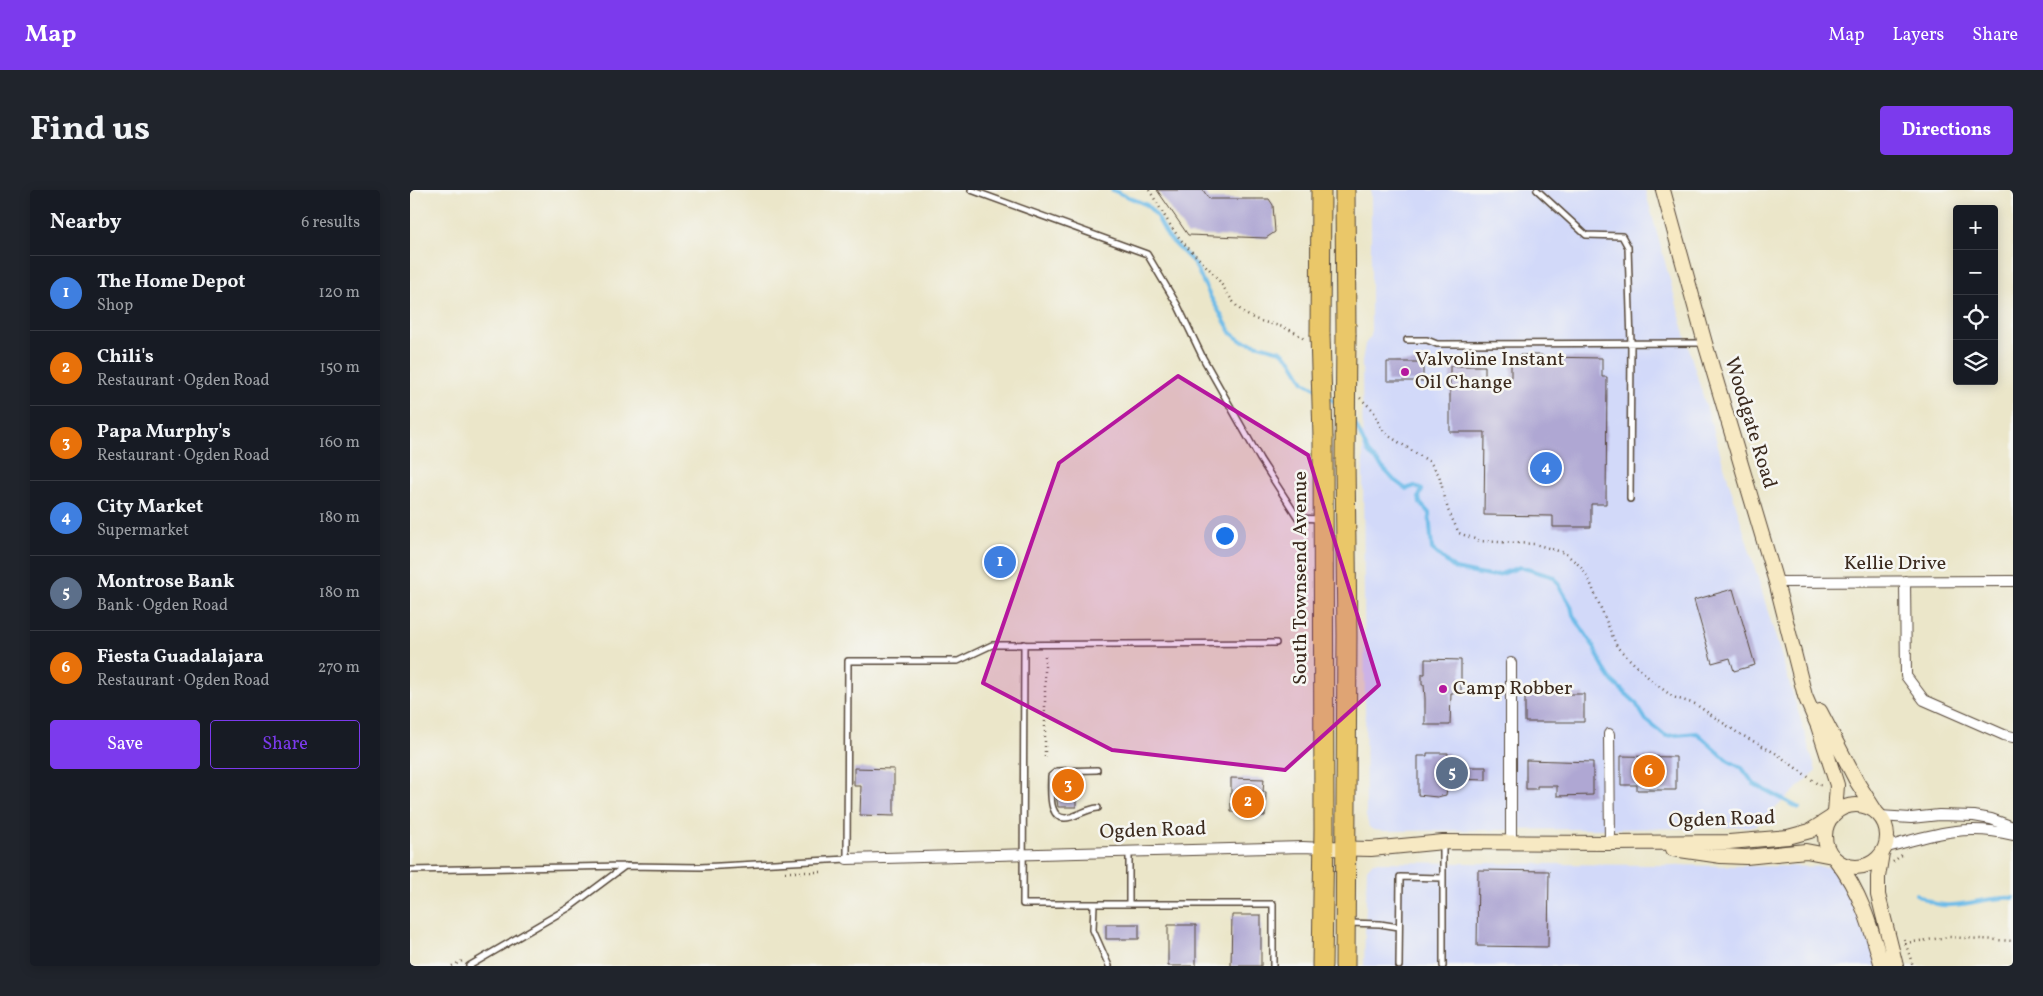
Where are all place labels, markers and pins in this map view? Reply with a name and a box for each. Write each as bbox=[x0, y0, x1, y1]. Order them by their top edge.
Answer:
place label: Valvoline Instant Oil Change bbox=[1415, 346, 1565, 397]
marker: Valvoline Instant Oil Change bbox=[1399, 366, 1411, 378]
pin: 4 bbox=[1530, 449, 1562, 487]
pin: 1 bbox=[984, 543, 1016, 581]
place label: Camp Robber bbox=[1453, 675, 1572, 703]
marker: Camp Robber bbox=[1437, 683, 1449, 695]
pin: 6 bbox=[1633, 752, 1665, 790]
pin: 5 bbox=[1436, 754, 1468, 792]
pin: 3 bbox=[1052, 766, 1084, 804]
pin: 2 bbox=[1232, 783, 1264, 821]

